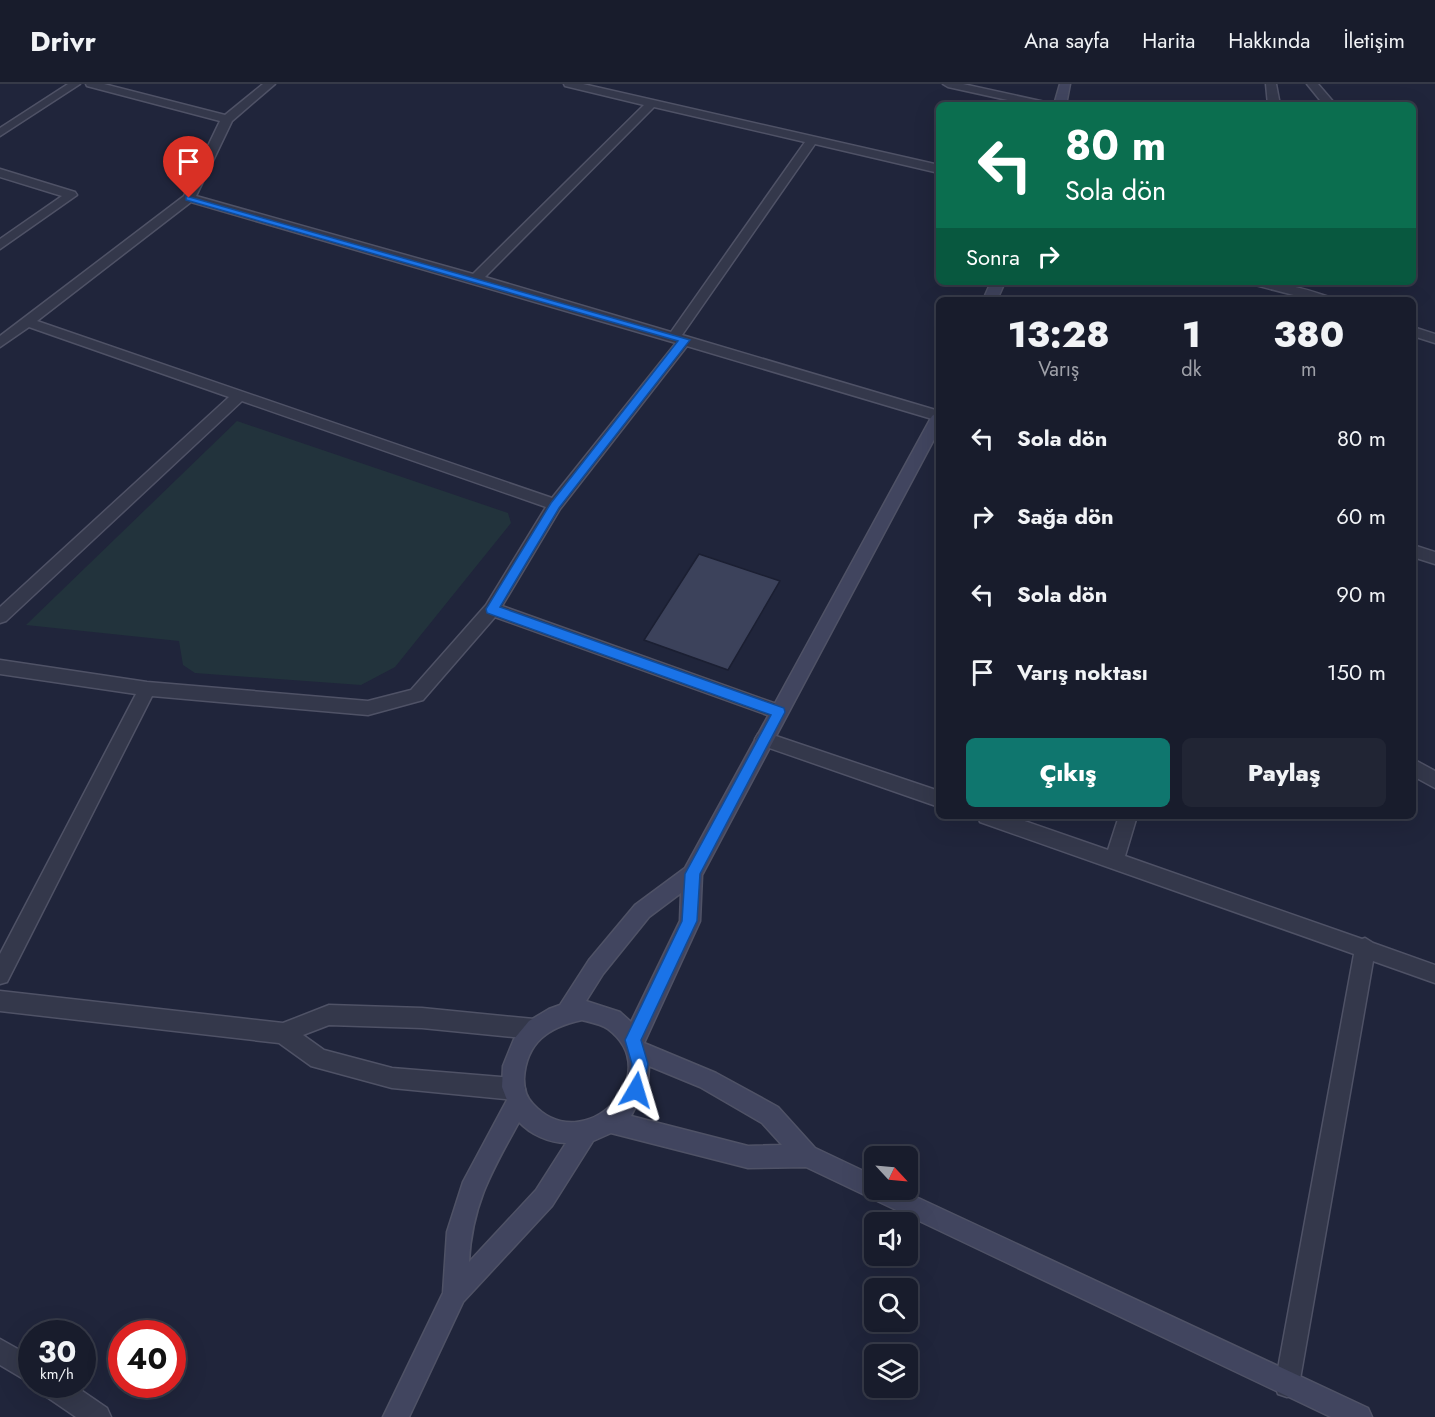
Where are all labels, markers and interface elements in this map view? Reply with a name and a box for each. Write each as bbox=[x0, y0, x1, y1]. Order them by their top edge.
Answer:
text: Drivr bbox=[30, 21, 96, 62]
text: Ana sayfa bbox=[1024, 26, 1109, 56]
text: Harita bbox=[1142, 26, 1195, 56]
text: Hakkında bbox=[1228, 26, 1310, 56]
text: İletişim bbox=[1343, 26, 1405, 56]
text: 80 m bbox=[1065, 115, 1166, 176]
icon: left bbox=[966, 126, 1044, 204]
pin bbox=[163, 136, 214, 198]
icon: arrive bbox=[172, 145, 205, 178]
text: Sola dön bbox=[1065, 171, 1166, 210]
icon: right bbox=[1032, 240, 1065, 273]
text: Sonra bbox=[966, 241, 1020, 273]
text: 13:28 bbox=[1008, 308, 1110, 360]
text: 1 bbox=[1182, 308, 1201, 360]
text: 380 bbox=[1273, 308, 1344, 360]
text: Varış bbox=[1038, 355, 1079, 384]
text: dk bbox=[1181, 355, 1202, 384]
text: m bbox=[1301, 355, 1317, 384]
icon: left bbox=[966, 422, 999, 455]
text: Sola dön bbox=[1017, 422, 1107, 454]
text: 80 m bbox=[1337, 422, 1386, 454]
icon: right bbox=[966, 500, 999, 533]
text: Sağa dön bbox=[1017, 500, 1114, 532]
text: 60 m bbox=[1336, 500, 1386, 532]
icon: left bbox=[966, 578, 999, 611]
text: Sola dön bbox=[1017, 578, 1107, 610]
text: 90 m bbox=[1336, 578, 1386, 610]
icon: arrive bbox=[966, 656, 999, 689]
text: Varış noktası bbox=[1017, 656, 1148, 688]
text: 150 m bbox=[1327, 656, 1386, 688]
button: Çıkış bbox=[966, 738, 1170, 807]
button: Paylaş bbox=[1182, 738, 1386, 807]
position arrow bbox=[604, 1058, 668, 1122]
north arrow bbox=[864, 1146, 918, 1200]
map controls bbox=[864, 1146, 918, 1398]
button: sound bbox=[864, 1212, 918, 1266]
button: search bbox=[864, 1278, 918, 1332]
speed limit sign: 40 bbox=[108, 1320, 186, 1398]
text: 30 bbox=[38, 1330, 76, 1373]
button: layers bbox=[864, 1344, 918, 1398]
text: km/h bbox=[40, 1363, 74, 1385]

